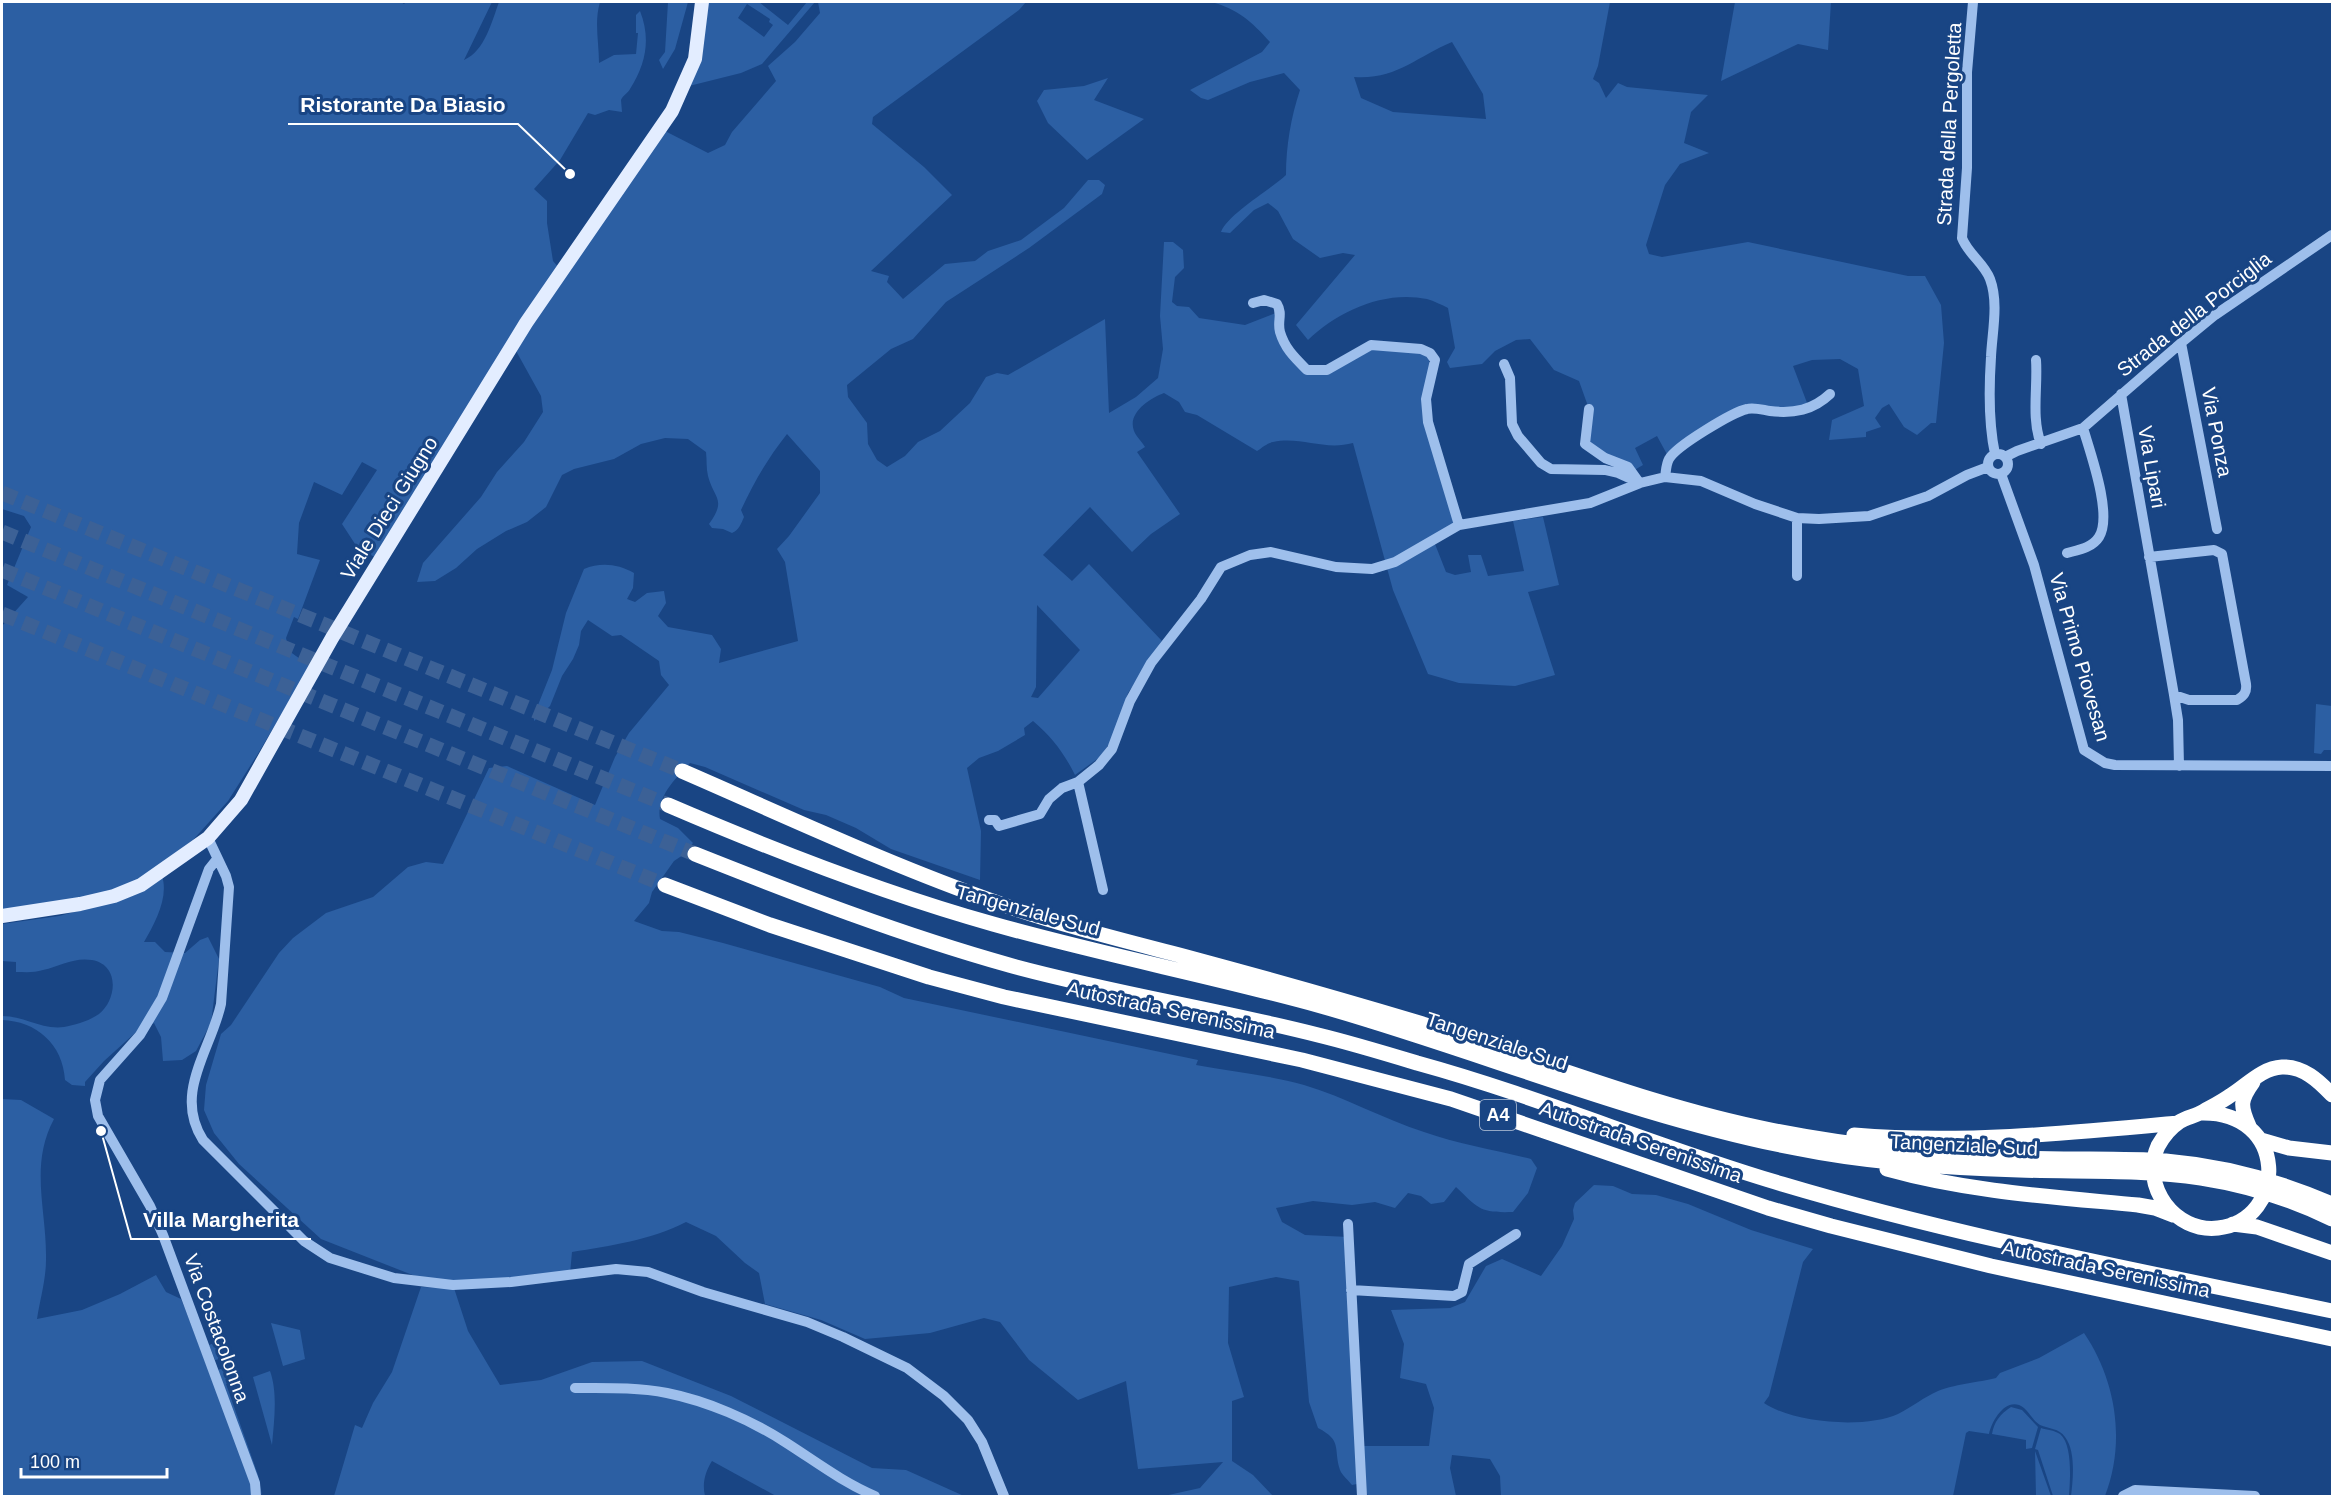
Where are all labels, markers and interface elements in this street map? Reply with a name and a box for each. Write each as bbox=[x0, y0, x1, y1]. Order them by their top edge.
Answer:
street label: Strada della Pergoletta bbox=[1933, 21, 1965, 226]
callout: Ristorante Da Biasio bbox=[288, 85, 518, 124]
text: Ristorante Da Biasio bbox=[300, 93, 506, 116]
street label: Strada della Porciglia bbox=[2113, 247, 2276, 381]
street label: Via Ponza bbox=[2198, 385, 2237, 480]
street label: Via Lipari bbox=[2134, 424, 2170, 510]
street label: Viale Dieci Giugno bbox=[336, 433, 442, 583]
street label: Via Primo Piovesan bbox=[2045, 570, 2115, 744]
street label: Tangenziale Sud bbox=[954, 880, 1102, 940]
street label: Autostrada Serenissima bbox=[1065, 977, 1278, 1043]
street label: Tangenziale Sud bbox=[1423, 1008, 1571, 1074]
street label: Autostrada Serenissima bbox=[1537, 1097, 1746, 1187]
road number: A4 bbox=[1480, 1100, 1516, 1130]
street label: Tangenziale Sud bbox=[1890, 1130, 2038, 1160]
callout: Villa Margherita bbox=[131, 1200, 311, 1239]
text: Villa Margherita bbox=[143, 1208, 299, 1231]
street label: Autostrada Serenissima bbox=[2000, 1236, 2213, 1302]
street label: Via Costacolonna bbox=[180, 1251, 254, 1406]
scale bar bbox=[21, 1441, 166, 1479]
text: 100 m bbox=[30, 1452, 80, 1472]

